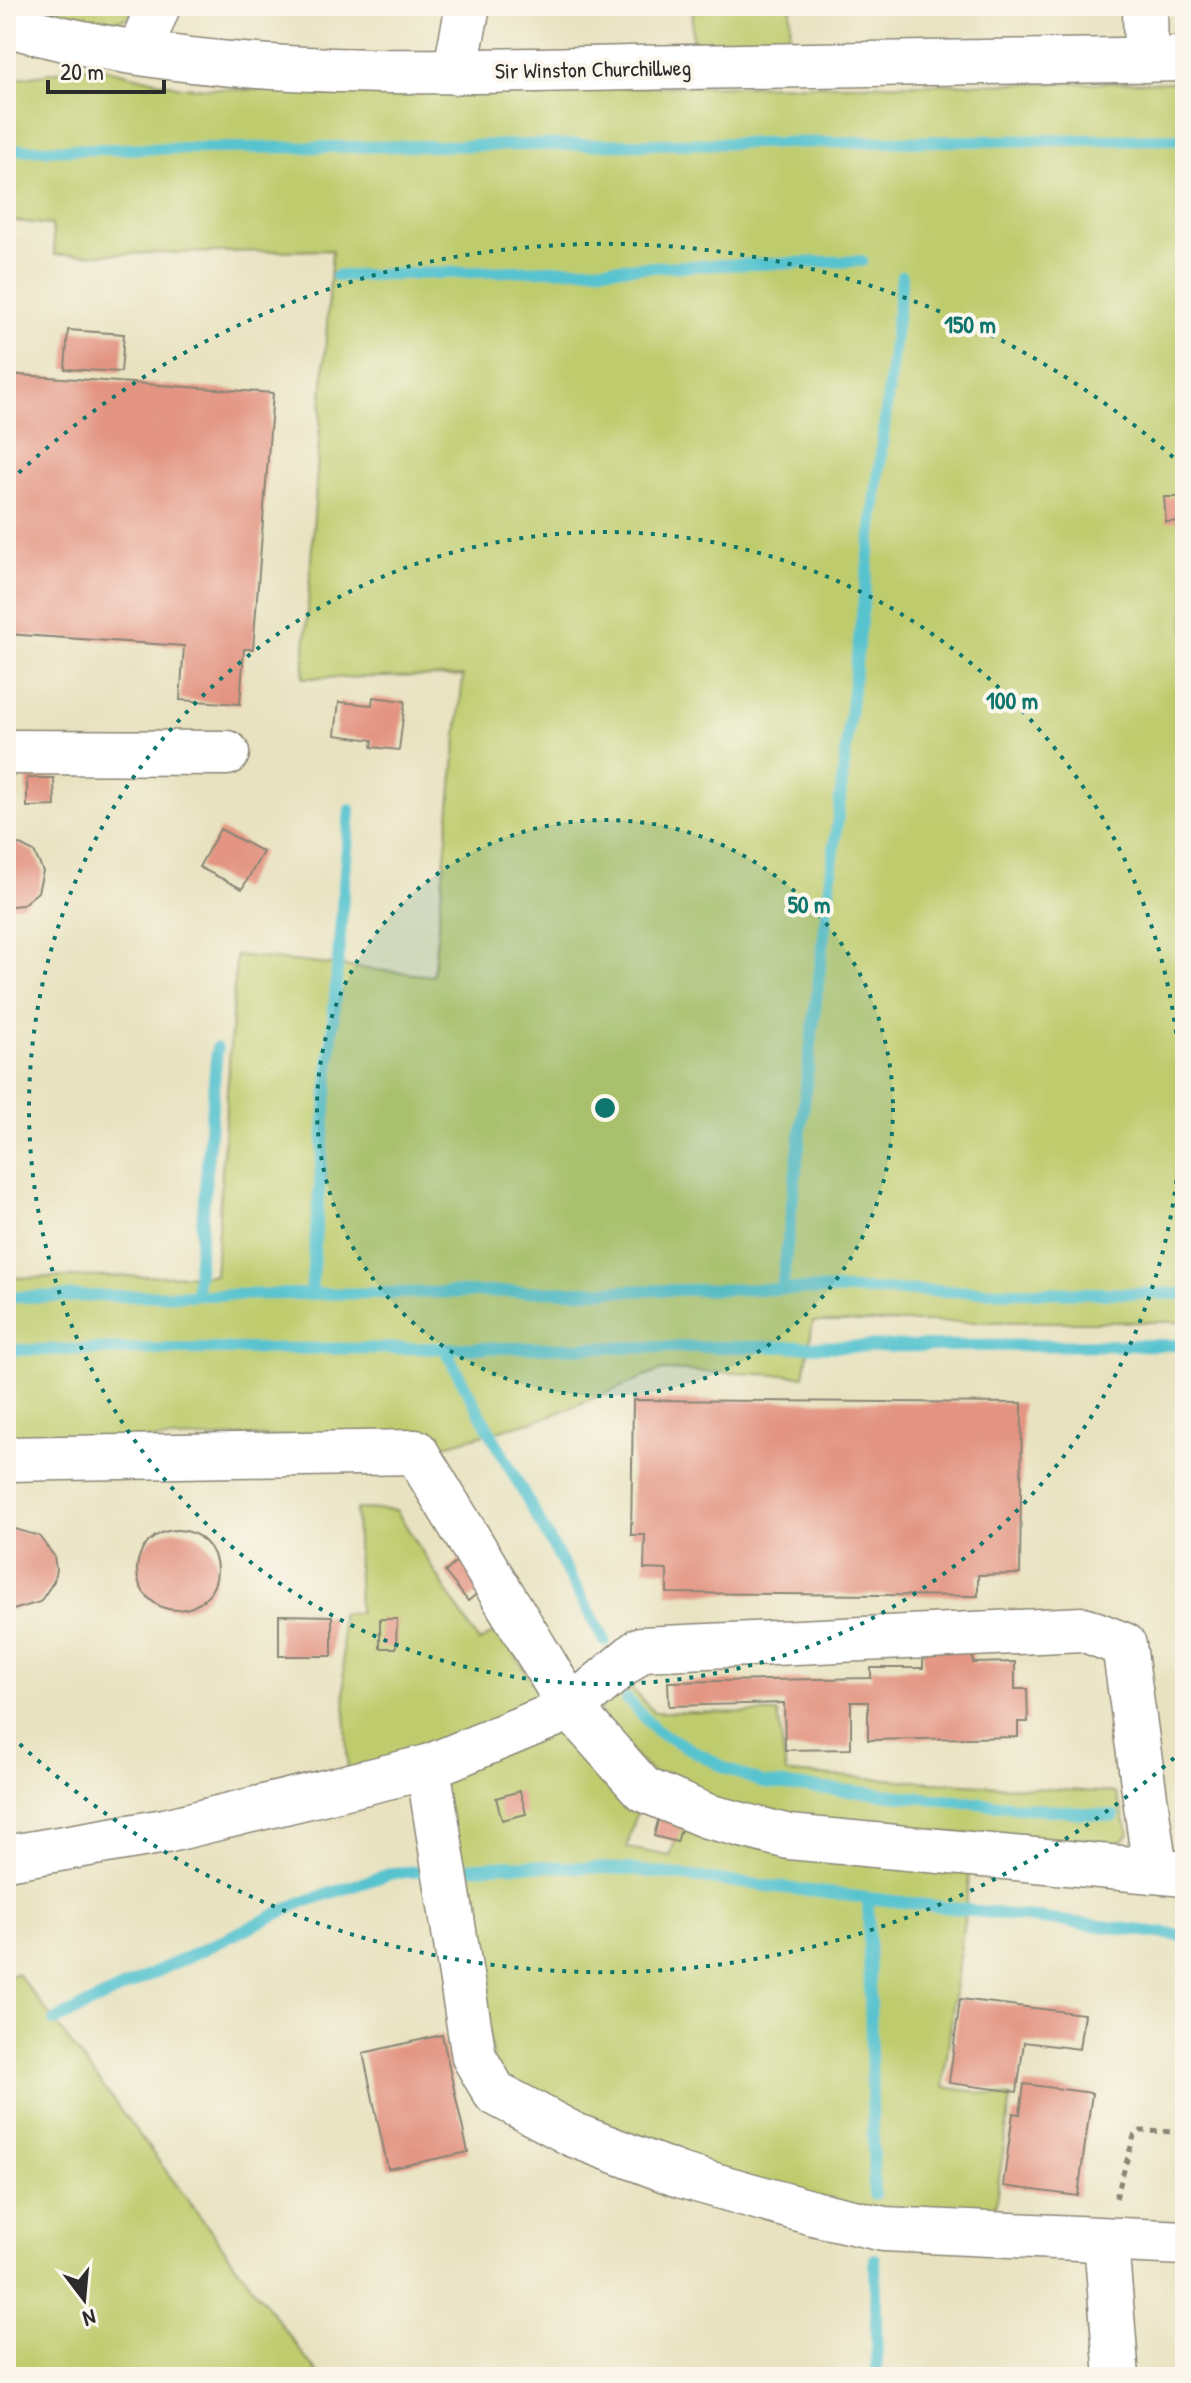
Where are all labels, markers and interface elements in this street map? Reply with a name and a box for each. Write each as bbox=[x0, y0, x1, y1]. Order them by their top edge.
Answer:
scale bar bbox=[48, 44, 164, 94]
street label: Sir Winston Churchillweg bbox=[495, 52, 691, 86]
text: 20 m bbox=[60, 55, 104, 87]
text: 150 m bbox=[944, 308, 996, 340]
text: 100 m bbox=[986, 684, 1038, 716]
text: 50 m bbox=[788, 888, 830, 920]
centre of rings bbox=[591, 1094, 619, 1122]
north arrow bbox=[44, 2259, 124, 2339]
text: N bbox=[79, 2302, 99, 2334]

